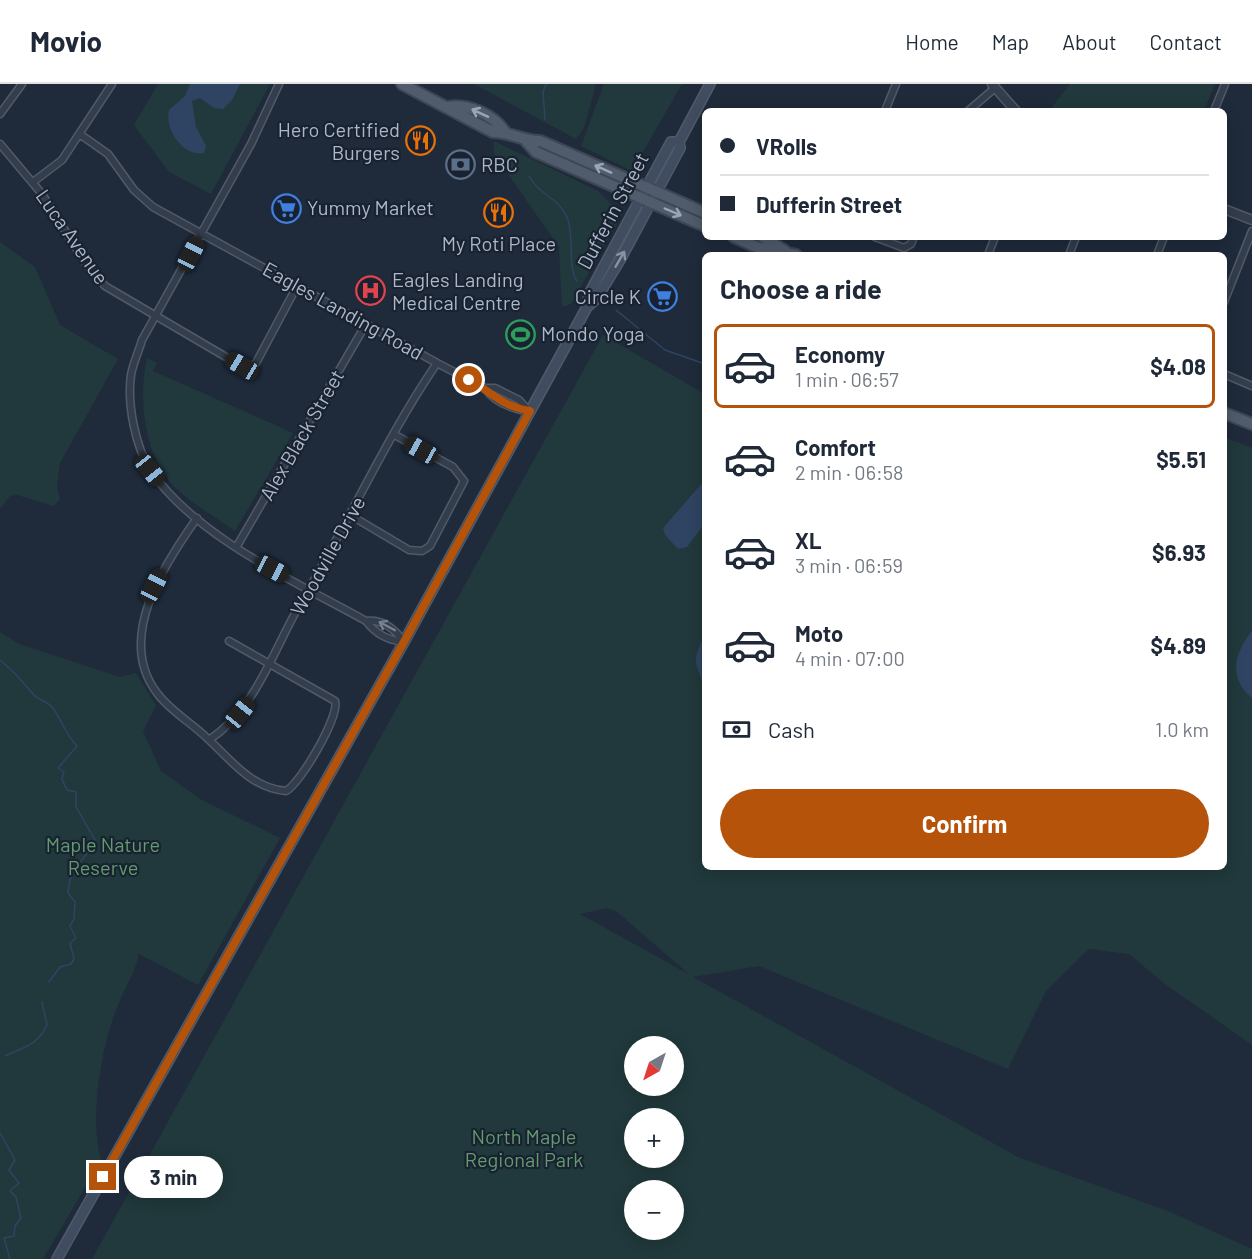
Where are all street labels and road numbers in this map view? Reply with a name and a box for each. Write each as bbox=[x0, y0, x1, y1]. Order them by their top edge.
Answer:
street label: Dufferin Street bbox=[571, 148, 653, 273]
street label: Luca Avenue bbox=[31, 184, 114, 288]
street label: Eagles Landing Road bbox=[259, 256, 428, 364]
street label: Alex Black Street bbox=[254, 365, 348, 504]
street label: Woodville Drive bbox=[285, 492, 370, 619]

